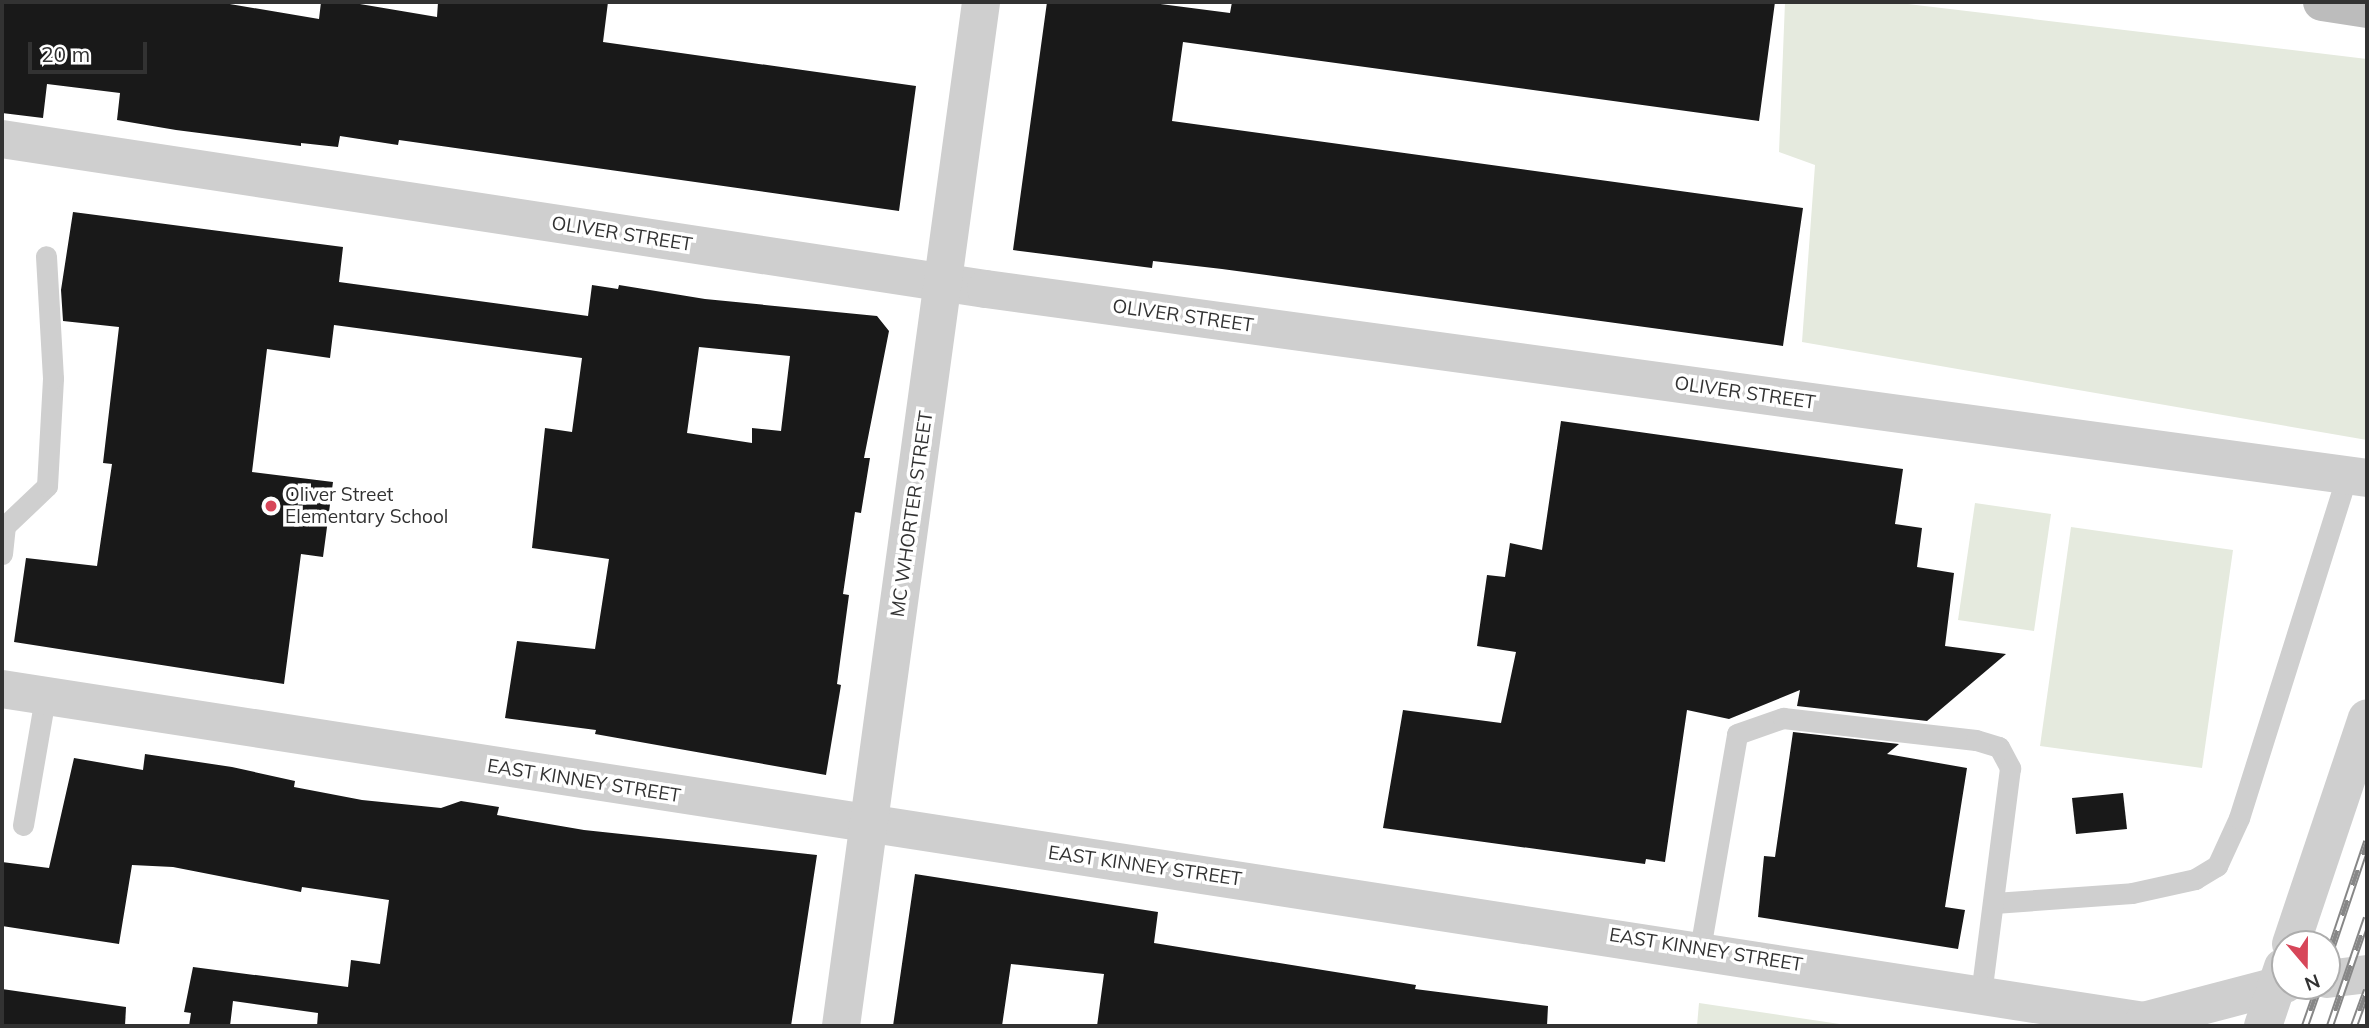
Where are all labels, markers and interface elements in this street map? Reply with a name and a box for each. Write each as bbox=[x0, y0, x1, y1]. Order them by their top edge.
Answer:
scale bar bbox=[32, 28, 150, 72]
text: 20 m bbox=[41, 41, 90, 67]
street label: OLIVER STREET bbox=[550, 212, 694, 256]
street label: OLIVER STREET bbox=[1111, 295, 1255, 337]
street label: OLIVER STREET bbox=[1673, 372, 1817, 414]
street label: MC WHORTER STREET bbox=[886, 409, 938, 619]
place label: Oliver Street Elementary School bbox=[285, 484, 448, 528]
marker: Oliver Street Elementary School bbox=[263, 498, 279, 514]
street label: EAST KINNEY STREET bbox=[486, 754, 682, 808]
street label: EAST KINNEY STREET bbox=[1047, 841, 1243, 891]
street label: EAST KINNEY STREET bbox=[1608, 923, 1804, 977]
north arrow bbox=[2271, 930, 2341, 1000]
text: N bbox=[2302, 969, 2323, 997]

